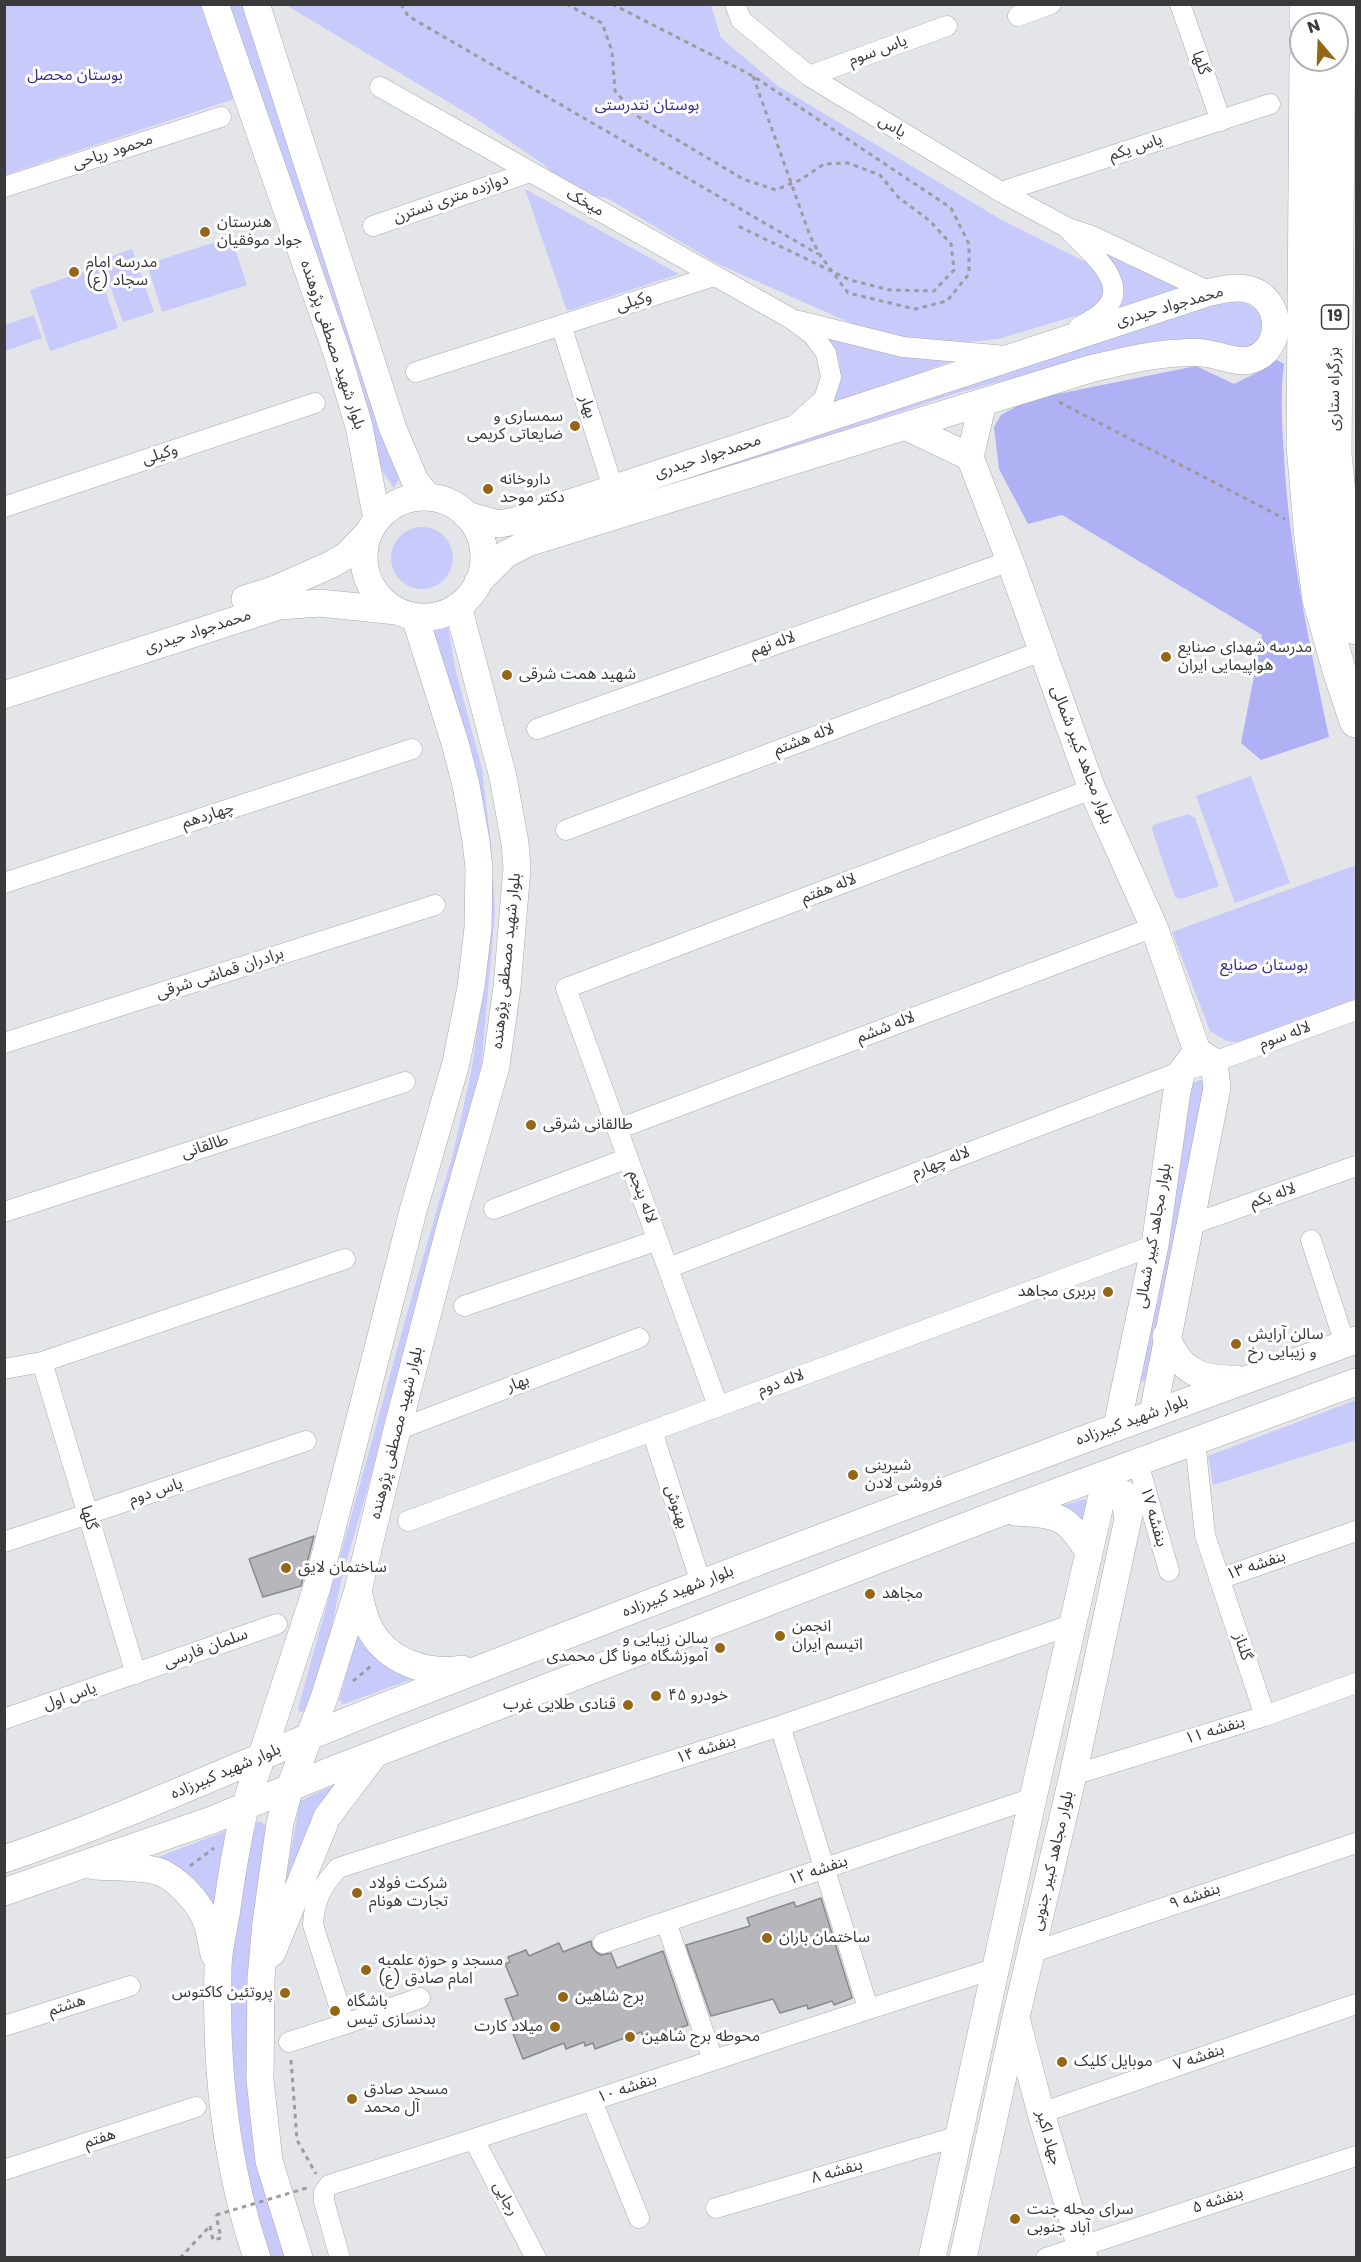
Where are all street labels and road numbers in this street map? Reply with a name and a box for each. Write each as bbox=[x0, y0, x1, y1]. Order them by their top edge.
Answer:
street label: یاس سوم bbox=[846, 32, 910, 70]
street label: گلها bbox=[1187, 48, 1213, 78]
street label: یاس bbox=[875, 111, 909, 143]
street label: محمود ریاحی bbox=[70, 130, 156, 174]
street label: یاس یکم bbox=[1107, 130, 1165, 166]
street label: دوازده متری نسترن bbox=[391, 170, 511, 228]
street label: میخک bbox=[563, 185, 607, 221]
street label: بلوار شهید مصطفی پژوهنده bbox=[296, 258, 368, 432]
street label: محمدجواد حیدری bbox=[1114, 282, 1226, 332]
street label: وکیلی bbox=[614, 287, 654, 317]
road number: 19 bbox=[1322, 305, 1348, 329]
street label: بزرگراه ستاری bbox=[1325, 347, 1345, 431]
street label: بهار bbox=[574, 393, 600, 421]
street label: محمدجواد حیدری bbox=[652, 431, 764, 483]
street label: وکیلی bbox=[140, 440, 180, 470]
street label: محمدجواد حیدری bbox=[142, 606, 254, 658]
street label: لاله نهم bbox=[748, 628, 798, 662]
street label: بلوار مجاهد کبیر شمالی bbox=[1046, 683, 1116, 827]
street label: لاله هشتم bbox=[771, 720, 837, 760]
street label: چهاردهم bbox=[180, 799, 236, 833]
street label: لاله هفتم bbox=[799, 870, 859, 908]
street label: بلوار شهید مصطفی پژوهنده bbox=[488, 872, 526, 1050]
street label: برادران قماشی شرقی bbox=[154, 944, 286, 1004]
street label: لاله ششم bbox=[854, 1008, 918, 1048]
street label: لاله سوم bbox=[1257, 1018, 1313, 1054]
street label: طالقانی bbox=[179, 1130, 231, 1164]
street label: لاله چهارم bbox=[909, 1143, 973, 1183]
street label: بلوار مجاهد کبیر شمالی bbox=[1132, 1162, 1176, 1310]
street label: لاله پنجم bbox=[624, 1168, 660, 1226]
street label: لاله یکم bbox=[1247, 1179, 1299, 1213]
street label: بلوار شهید مصطفی پژوهنده bbox=[366, 1345, 428, 1521]
street label: لاله دوم bbox=[755, 1366, 807, 1400]
street label: بهار bbox=[504, 1371, 532, 1397]
street label: بلوار شهید کبیرزاده bbox=[1073, 1392, 1191, 1450]
street label: یاس دوم bbox=[127, 1474, 185, 1510]
street label: بهنوش bbox=[660, 1483, 692, 1531]
street label: بنفشه ۱۷ bbox=[1135, 1485, 1171, 1549]
street label: گلها bbox=[75, 1504, 101, 1532]
street label: بنفشه ۱۳ bbox=[1224, 1547, 1288, 1585]
street label: بلوار شهید کبیرزاده bbox=[620, 1562, 736, 1622]
street label: سلمان فارسی bbox=[161, 1625, 251, 1673]
street label: گلناز bbox=[1229, 1631, 1255, 1663]
street label: یاس اول bbox=[41, 1679, 99, 1715]
street label: بنفشه ۱۱ bbox=[1183, 1713, 1247, 1749]
street label: بنفشه ۱۴ bbox=[674, 1731, 738, 1769]
street label: بلوار شهید کبیرزاده bbox=[168, 1740, 284, 1804]
street label: بلوار مجاهد کبیر جنوبی bbox=[1028, 1789, 1078, 1933]
street label: بنفشه ۱۲ bbox=[786, 1852, 850, 1890]
street label: بنفشه ۹ bbox=[1167, 1879, 1223, 1915]
street label: هشتم bbox=[46, 1991, 88, 2021]
street label: بنفشه ۷ bbox=[1171, 2040, 1227, 2076]
street label: بنفشه ۱۰ bbox=[595, 2070, 659, 2108]
street label: جهاد اکبر bbox=[1031, 2108, 1065, 2168]
street label: هفتم bbox=[82, 2125, 118, 2153]
street label: بنفشه ۸ bbox=[809, 2156, 865, 2188]
street label: رجایی bbox=[488, 2179, 522, 2219]
street label: بنفشه ۵ bbox=[1190, 2184, 1246, 2218]

